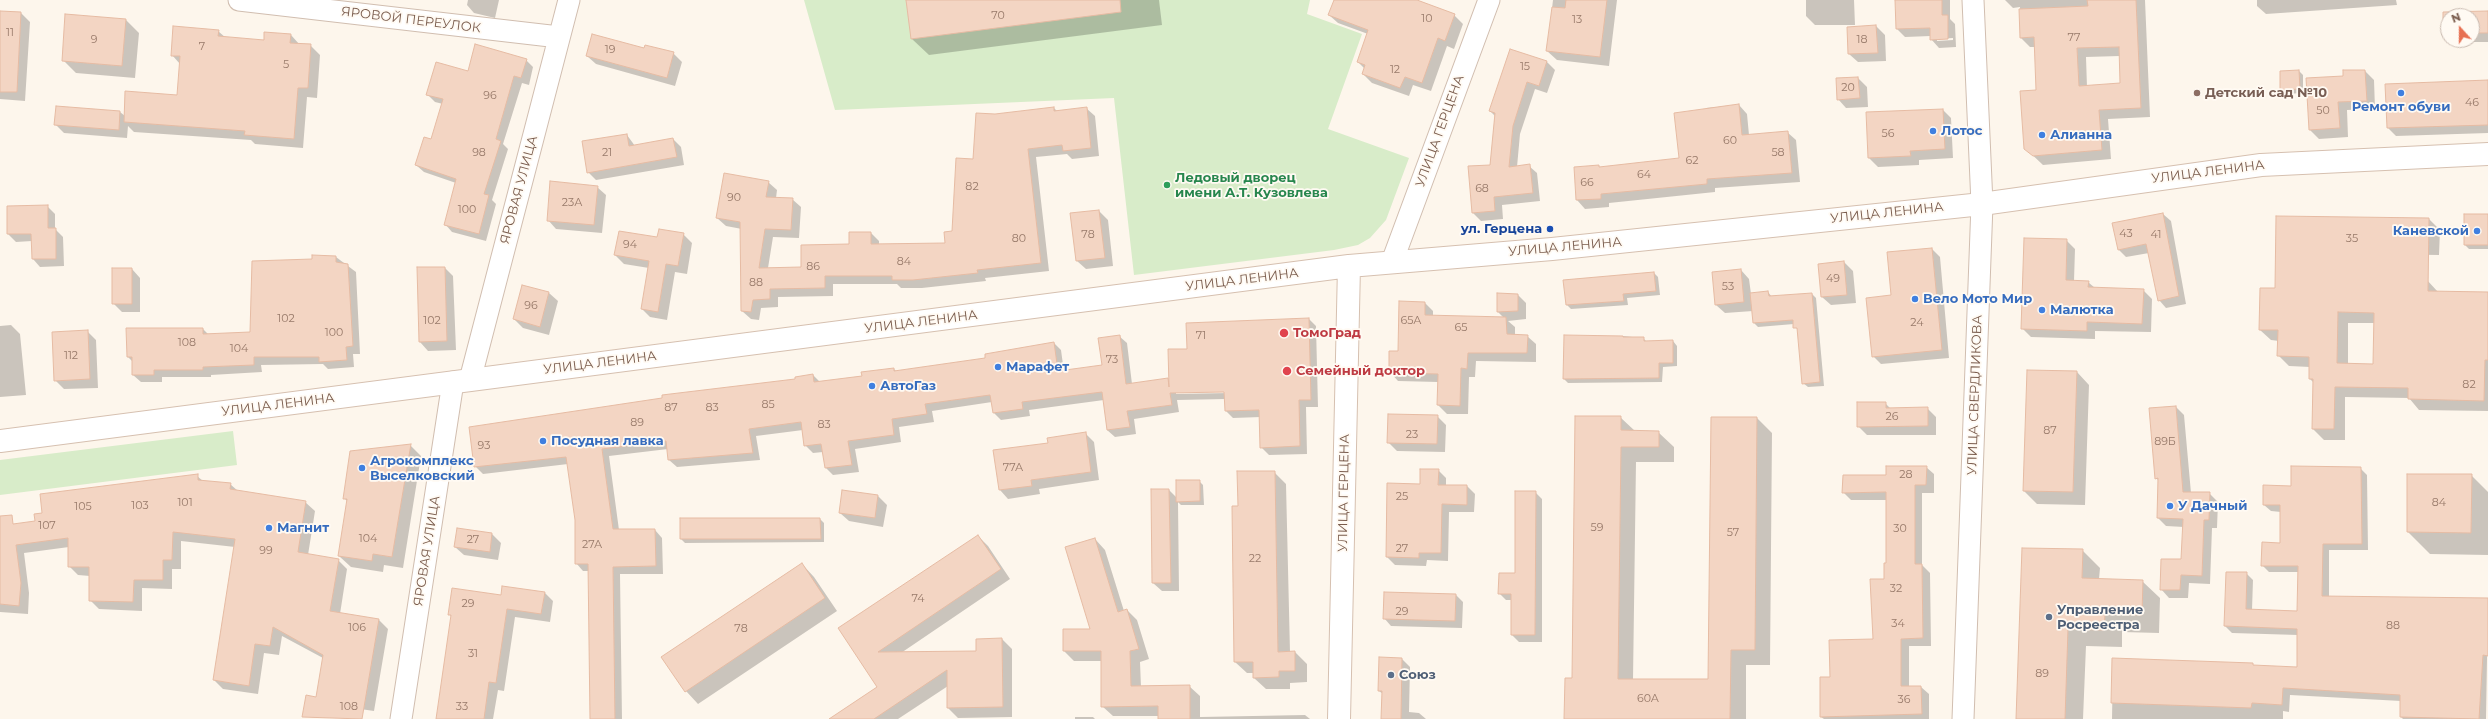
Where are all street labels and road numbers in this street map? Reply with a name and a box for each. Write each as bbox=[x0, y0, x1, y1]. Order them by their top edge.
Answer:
street label: ЯРОВОЙ ПЕРЕУЛОК bbox=[340, 4, 482, 36]
street label: УЛИЦА ГЕРЦЕНА bbox=[1412, 73, 1468, 189]
street label: ЯРОВАЯ УЛИЦА bbox=[497, 134, 541, 246]
street label: УЛИЦА ЛЕНИНА bbox=[2151, 157, 2265, 187]
street label: УЛИЦА ЛЕНИНА bbox=[1830, 199, 1944, 227]
street label: УЛИЦА ЛЕНИНА bbox=[1508, 234, 1622, 260]
street label: УЛИЦА ЛЕНИНА bbox=[1185, 265, 1299, 295]
street label: УЛИЦА ЛЕНИНА bbox=[864, 307, 978, 337]
street label: УЛИЦА СВЕРДЛИКОВА bbox=[1964, 315, 1986, 475]
street label: УЛИЦА ЛЕНИНА bbox=[543, 348, 657, 378]
street label: УЛИЦА ЛЕНИНА bbox=[221, 390, 335, 420]
street label: УЛИЦА ГЕРЦЕНА bbox=[1335, 434, 1353, 552]
street label: ЯРОВАЯ УЛИЦА bbox=[411, 495, 443, 607]

